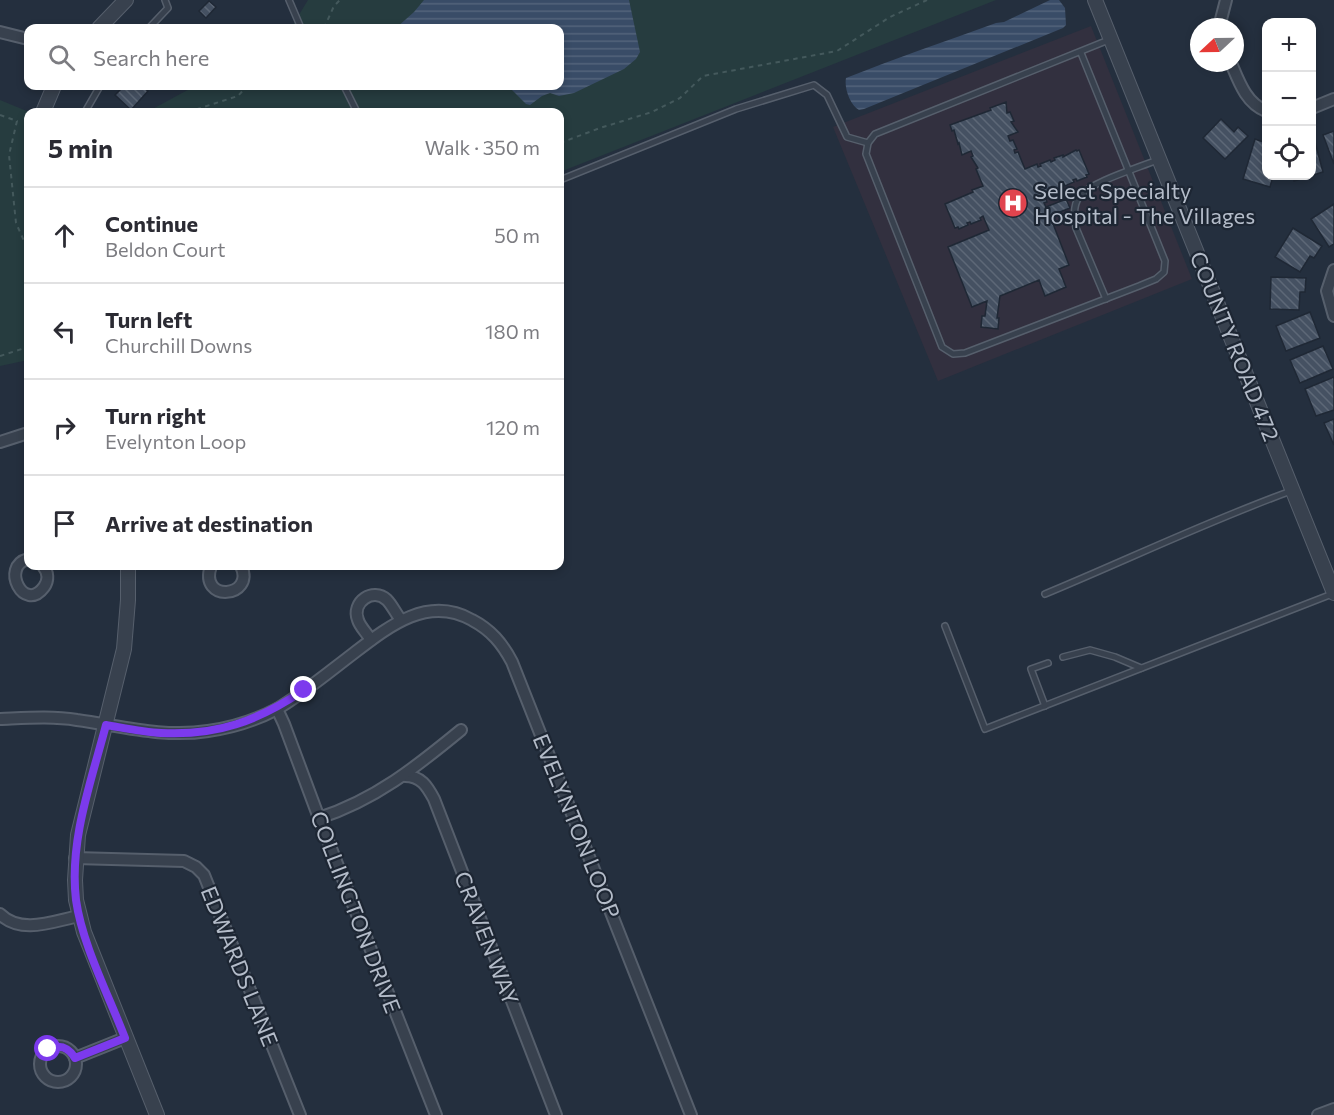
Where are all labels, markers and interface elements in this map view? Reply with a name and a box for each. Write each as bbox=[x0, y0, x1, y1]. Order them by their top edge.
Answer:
north arrow bbox=[1190, 18, 1244, 72]
map controls bbox=[1262, 18, 1316, 180]
button: + bbox=[1262, 18, 1316, 72]
search box bbox=[24, 24, 564, 90]
icon: search bbox=[45, 41, 78, 74]
text: Search here bbox=[93, 44, 209, 71]
button: − bbox=[1262, 72, 1316, 126]
button: locate bbox=[1262, 126, 1316, 180]
text: 5 min bbox=[48, 132, 113, 163]
text: Walk · 350 m bbox=[425, 135, 540, 159]
place label: Select Specialty Hospital - The Villages bbox=[1034, 177, 1255, 229]
hospital icon: Select Specialty Hospital - The Villages bbox=[997, 187, 1029, 219]
text: Continue bbox=[105, 210, 198, 237]
icon: ahead bbox=[48, 219, 81, 252]
text: 50 m bbox=[494, 223, 540, 247]
text: Beldon Court bbox=[105, 237, 225, 261]
street label: COUNTY ROAD 472 bbox=[1185, 247, 1285, 445]
text: Turn left bbox=[105, 306, 192, 333]
icon: left bbox=[48, 315, 81, 348]
text: 180 m bbox=[485, 319, 540, 343]
text: Churchill Downs bbox=[105, 333, 252, 357]
text: Turn right bbox=[105, 402, 206, 429]
icon: right bbox=[48, 411, 81, 444]
text: 120 m bbox=[486, 415, 540, 439]
text: Evelynton Loop bbox=[105, 429, 246, 453]
icon: arrive bbox=[48, 507, 81, 540]
text: Arrive at destination bbox=[105, 510, 313, 537]
route end bbox=[290, 676, 316, 702]
street label: EVELYNTON LOOP bbox=[528, 730, 626, 922]
street label: COLLINGTON DRIVE bbox=[305, 807, 407, 1017]
street label: CRAVEN WAY bbox=[449, 867, 525, 1009]
street label: EDWARDS LANE bbox=[196, 882, 284, 1050]
route start bbox=[34, 1035, 60, 1061]

